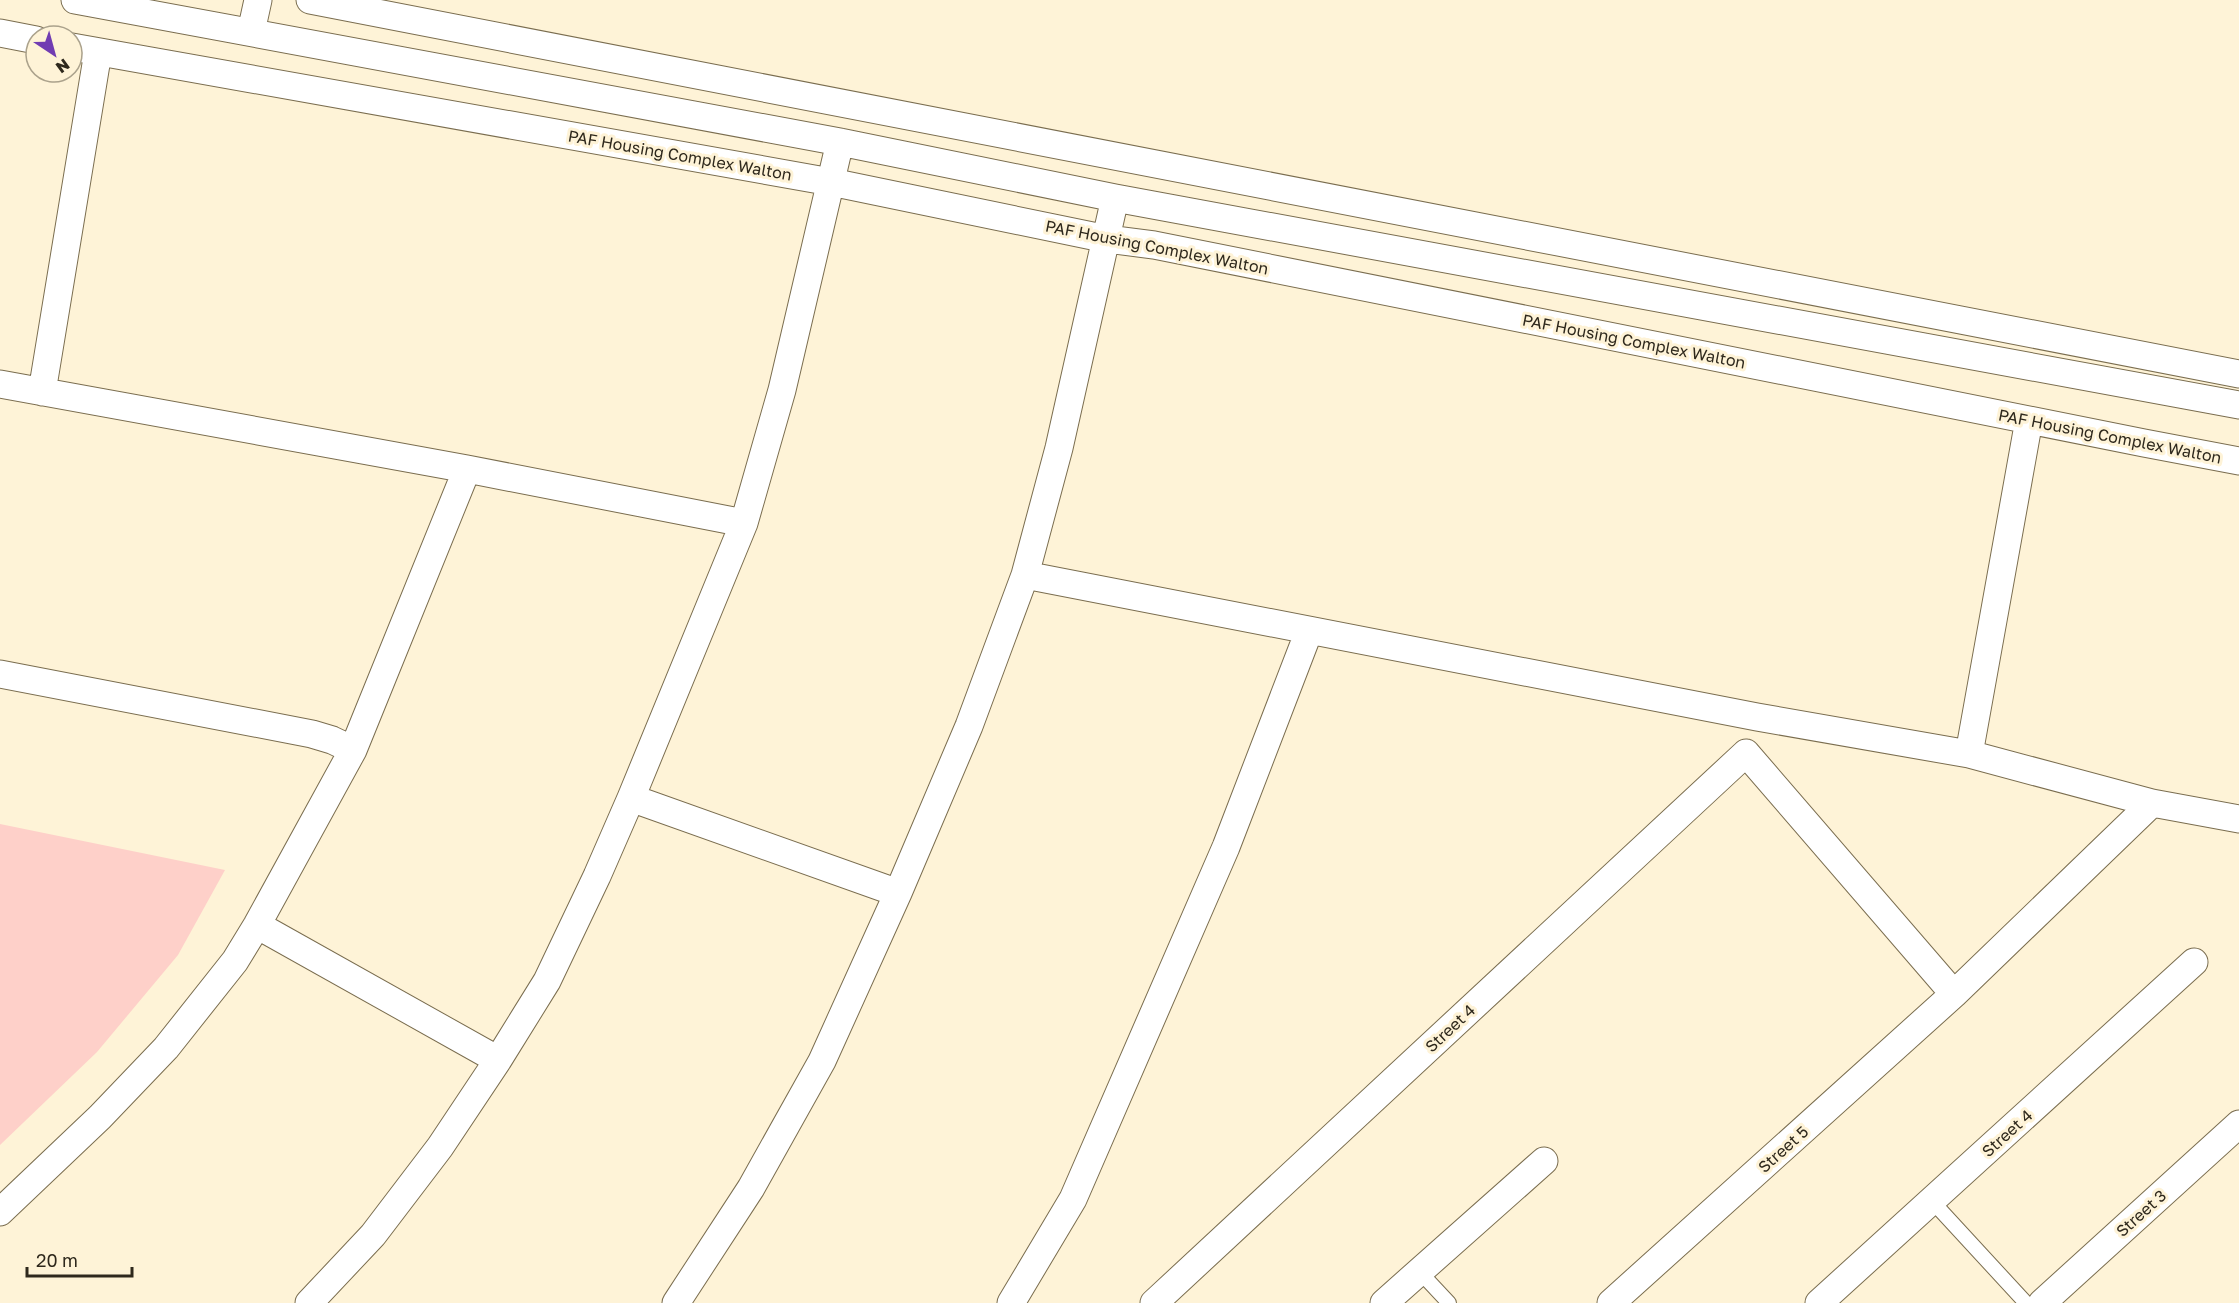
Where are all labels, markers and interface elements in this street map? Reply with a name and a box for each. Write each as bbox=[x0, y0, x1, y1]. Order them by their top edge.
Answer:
north arrow bbox=[24, 24, 84, 84]
text: N bbox=[52, 54, 74, 78]
street label: PAF Housing Complex Walton bbox=[567, 125, 793, 185]
street label: PAF Housing Complex Walton bbox=[1044, 216, 1270, 278]
street label: PAF Housing Complex Walton bbox=[1521, 310, 1747, 372]
street label: PAF Housing Complex Walton bbox=[1997, 405, 2223, 467]
street label: Street 4 bbox=[1421, 1000, 1479, 1056]
street label: Street 4 bbox=[1978, 1105, 2036, 1161]
street label: Street 5 bbox=[1754, 1121, 1812, 1177]
street label: Street 3 bbox=[2112, 1185, 2170, 1241]
scale bar bbox=[27, 1240, 132, 1278]
text: 20 m bbox=[36, 1249, 78, 1271]

